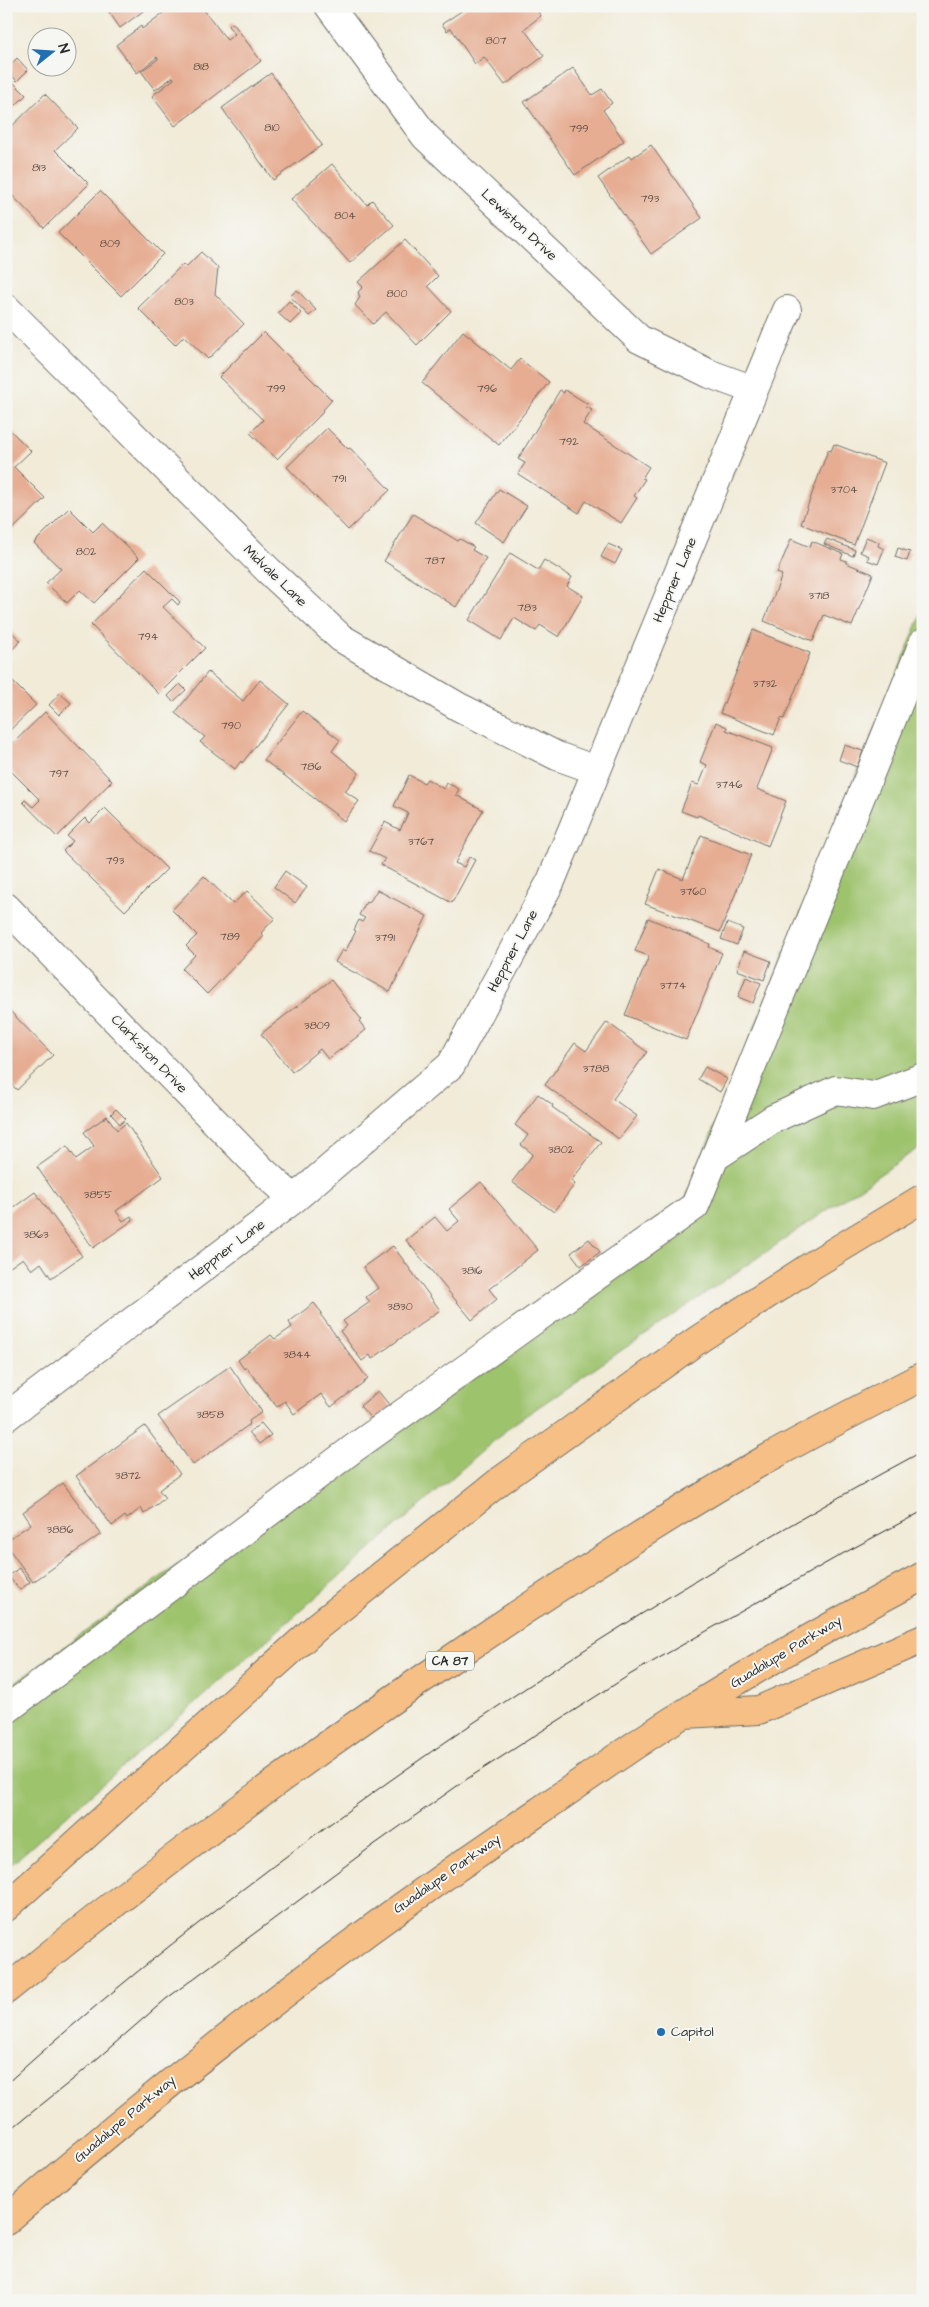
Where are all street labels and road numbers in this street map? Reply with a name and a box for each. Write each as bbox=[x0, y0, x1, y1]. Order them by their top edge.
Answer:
street label: Lewiston Drive bbox=[476, 184, 562, 266]
street label: Heppner Lane bbox=[648, 534, 702, 626]
street label: Midvale Lane bbox=[239, 540, 312, 612]
street label: Heppner Lane bbox=[483, 906, 543, 996]
street label: Clarkston Drive bbox=[106, 1010, 192, 1098]
street label: Heppner Lane bbox=[185, 1214, 270, 1285]
street label: Guadalupe Parkway bbox=[726, 1611, 846, 1693]
road number: CA 87 bbox=[426, 1652, 474, 1670]
street label: Guadalupe Parkway bbox=[389, 1829, 505, 1919]
street label: Guadalupe Parkway bbox=[70, 2070, 180, 2167]

